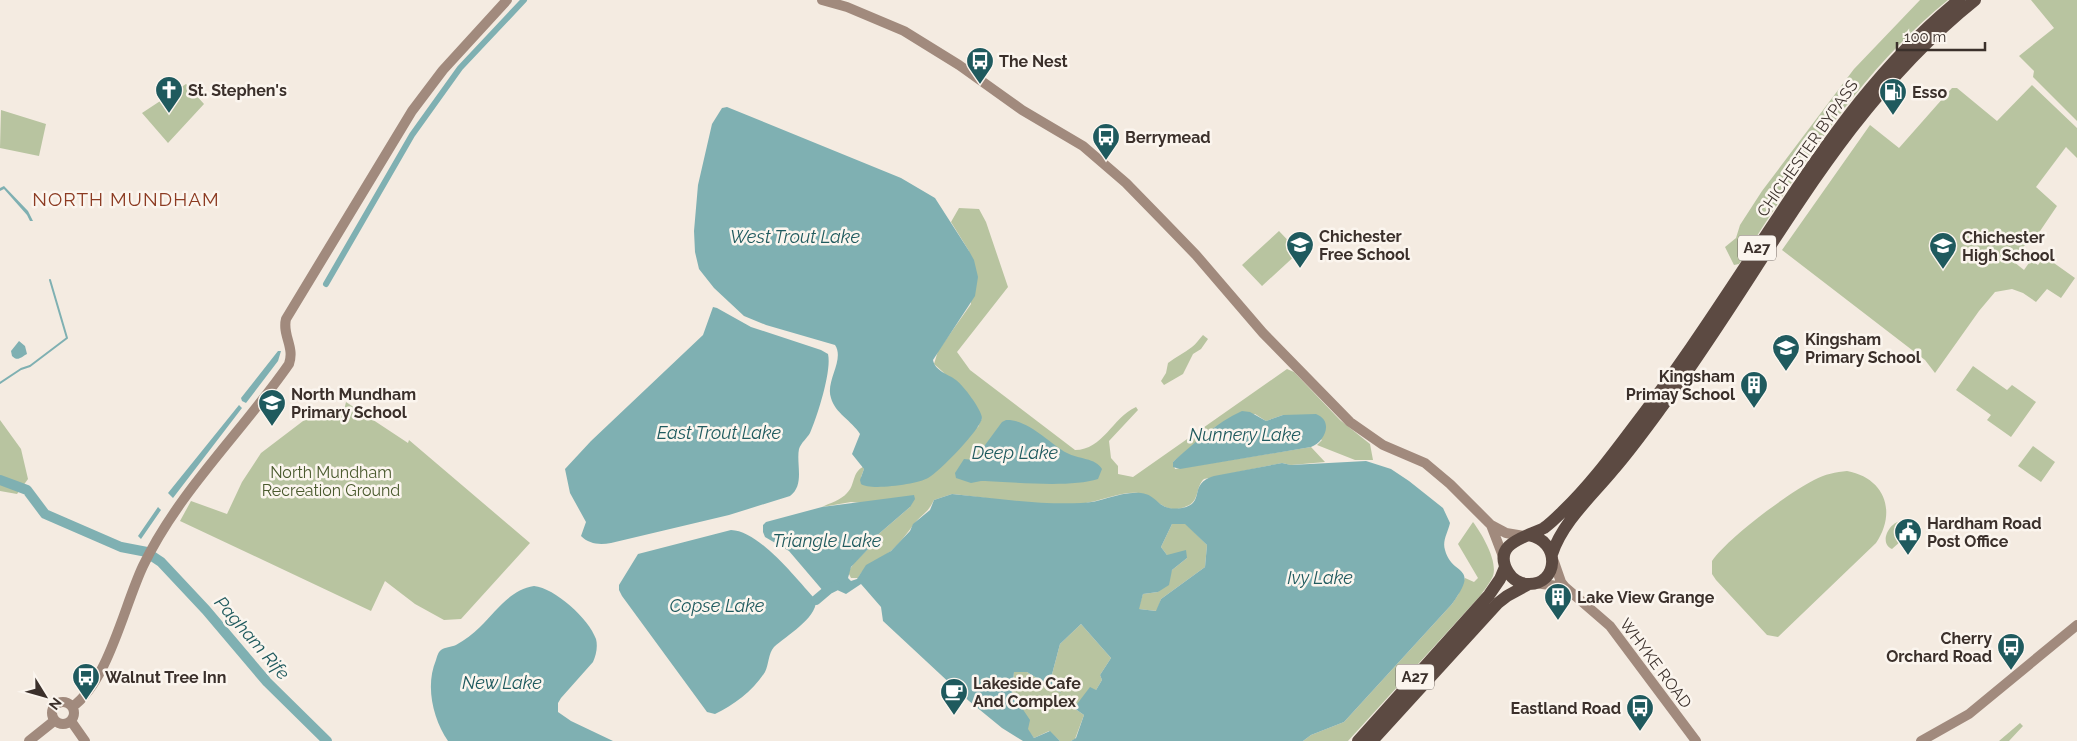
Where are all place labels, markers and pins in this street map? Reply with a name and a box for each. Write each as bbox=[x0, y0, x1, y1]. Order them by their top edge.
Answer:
bus stop icon: The Nest bbox=[965, 46, 995, 85]
place label: The Nest bbox=[999, 52, 1068, 71]
church icon: St. Stephen's bbox=[154, 75, 184, 114]
fuel station icon: Esso bbox=[1878, 77, 1908, 116]
place label: St. Stephen's bbox=[188, 81, 287, 100]
place label: Esso bbox=[1912, 83, 1947, 102]
bus stop icon: Berrymead bbox=[1091, 122, 1121, 161]
place label: Berrymead bbox=[1125, 128, 1211, 147]
place label: Chichester Free School bbox=[1319, 227, 1411, 264]
place label: Chichester High School bbox=[1962, 228, 2056, 265]
school or university icon: Chichester Free School bbox=[1285, 230, 1315, 269]
school or university icon: Chichester High School bbox=[1928, 231, 1958, 270]
place label: Kingsham Primary School bbox=[1805, 330, 1922, 367]
school or university icon: Kingsham Primary School bbox=[1771, 333, 1801, 372]
place label: Kingsham Primay School bbox=[1626, 367, 1736, 404]
building icon: Kingsham Primay School bbox=[1739, 370, 1769, 409]
place label: North Mundham Primary School bbox=[291, 385, 416, 422]
school or university icon: North Mundham Primary School bbox=[257, 388, 287, 427]
place label: Hardham Road Post Office bbox=[1927, 514, 2042, 551]
public building icon: Hardham Road Post Office bbox=[1893, 517, 1923, 556]
building icon: Lake View Grange bbox=[1543, 582, 1573, 621]
place label: Lake View Grange bbox=[1577, 588, 1715, 607]
place label: Cherry Orchard Road bbox=[1886, 629, 1992, 666]
bus stop icon: Cherry Orchard Road bbox=[1996, 632, 2026, 671]
bus stop icon: Walnut Tree Inn bbox=[71, 662, 101, 701]
place label: Walnut Tree Inn bbox=[105, 668, 226, 687]
place label: Lakeside Cafe And Complex bbox=[973, 674, 1081, 711]
cafe icon: Lakeside Cafe And Complex bbox=[939, 677, 969, 716]
bus stop icon: Eastland Road bbox=[1625, 693, 1655, 732]
place label: Eastland Road bbox=[1511, 699, 1621, 718]

